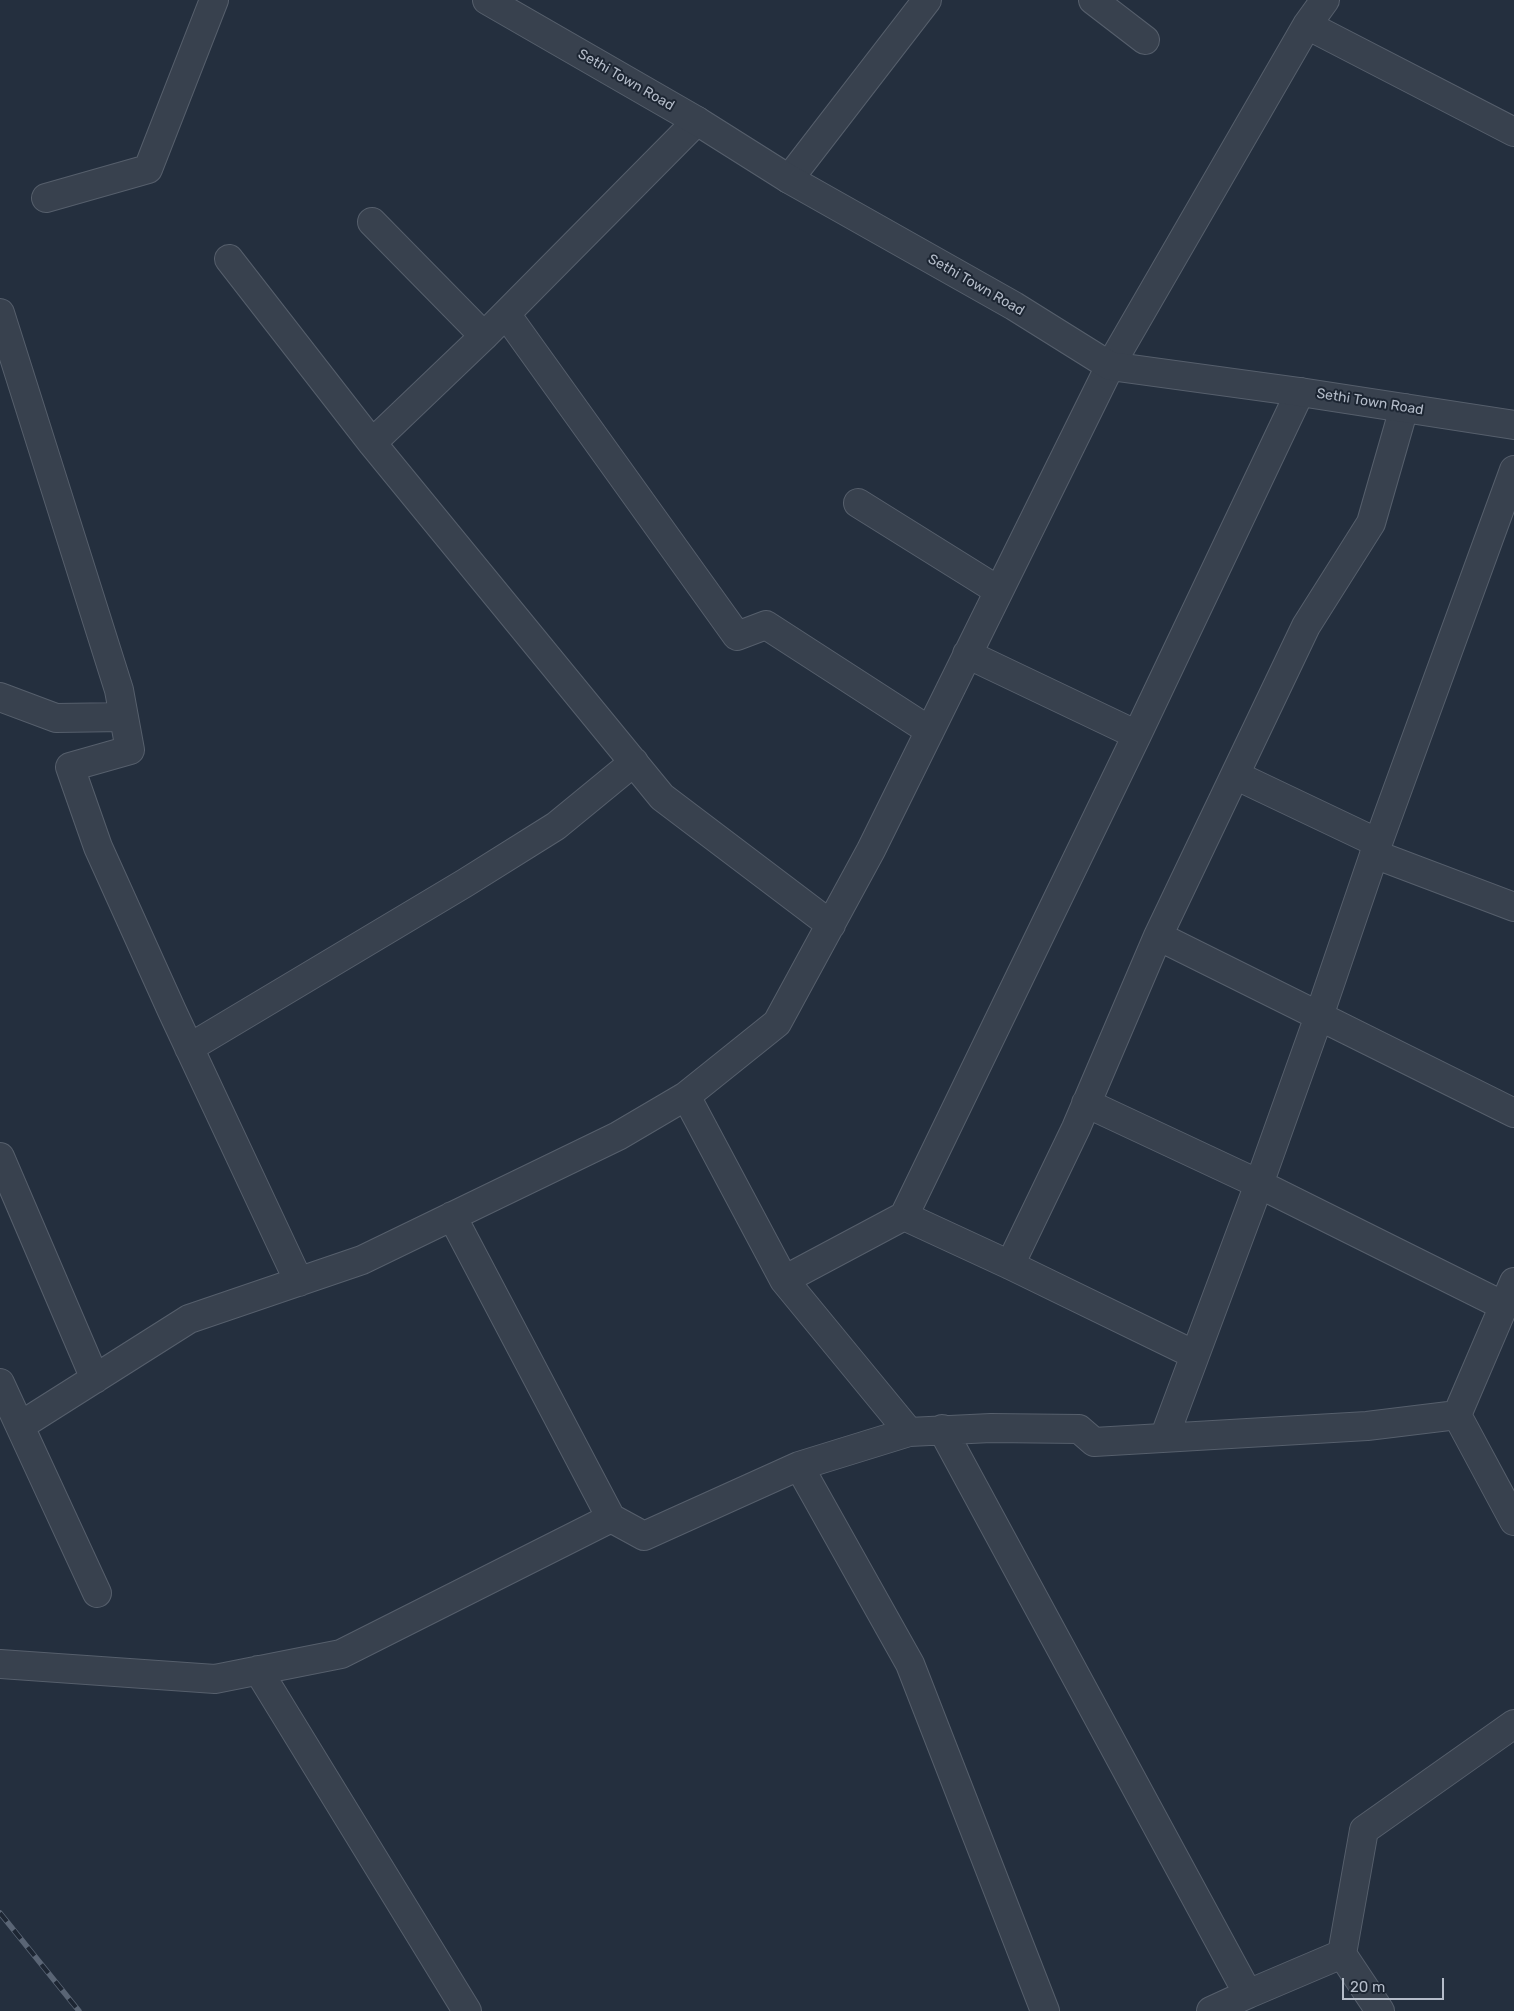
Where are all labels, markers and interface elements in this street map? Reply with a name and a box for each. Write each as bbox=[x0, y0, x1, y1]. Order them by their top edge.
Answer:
street label: Sethi Town Road bbox=[575, 46, 677, 114]
street label: Sethi Town Road bbox=[925, 251, 1027, 319]
street label: Sethi Town Road bbox=[1315, 385, 1425, 419]
scale bar bbox=[1344, 1968, 1446, 2000]
text: 20 m bbox=[1350, 1978, 1385, 1996]

